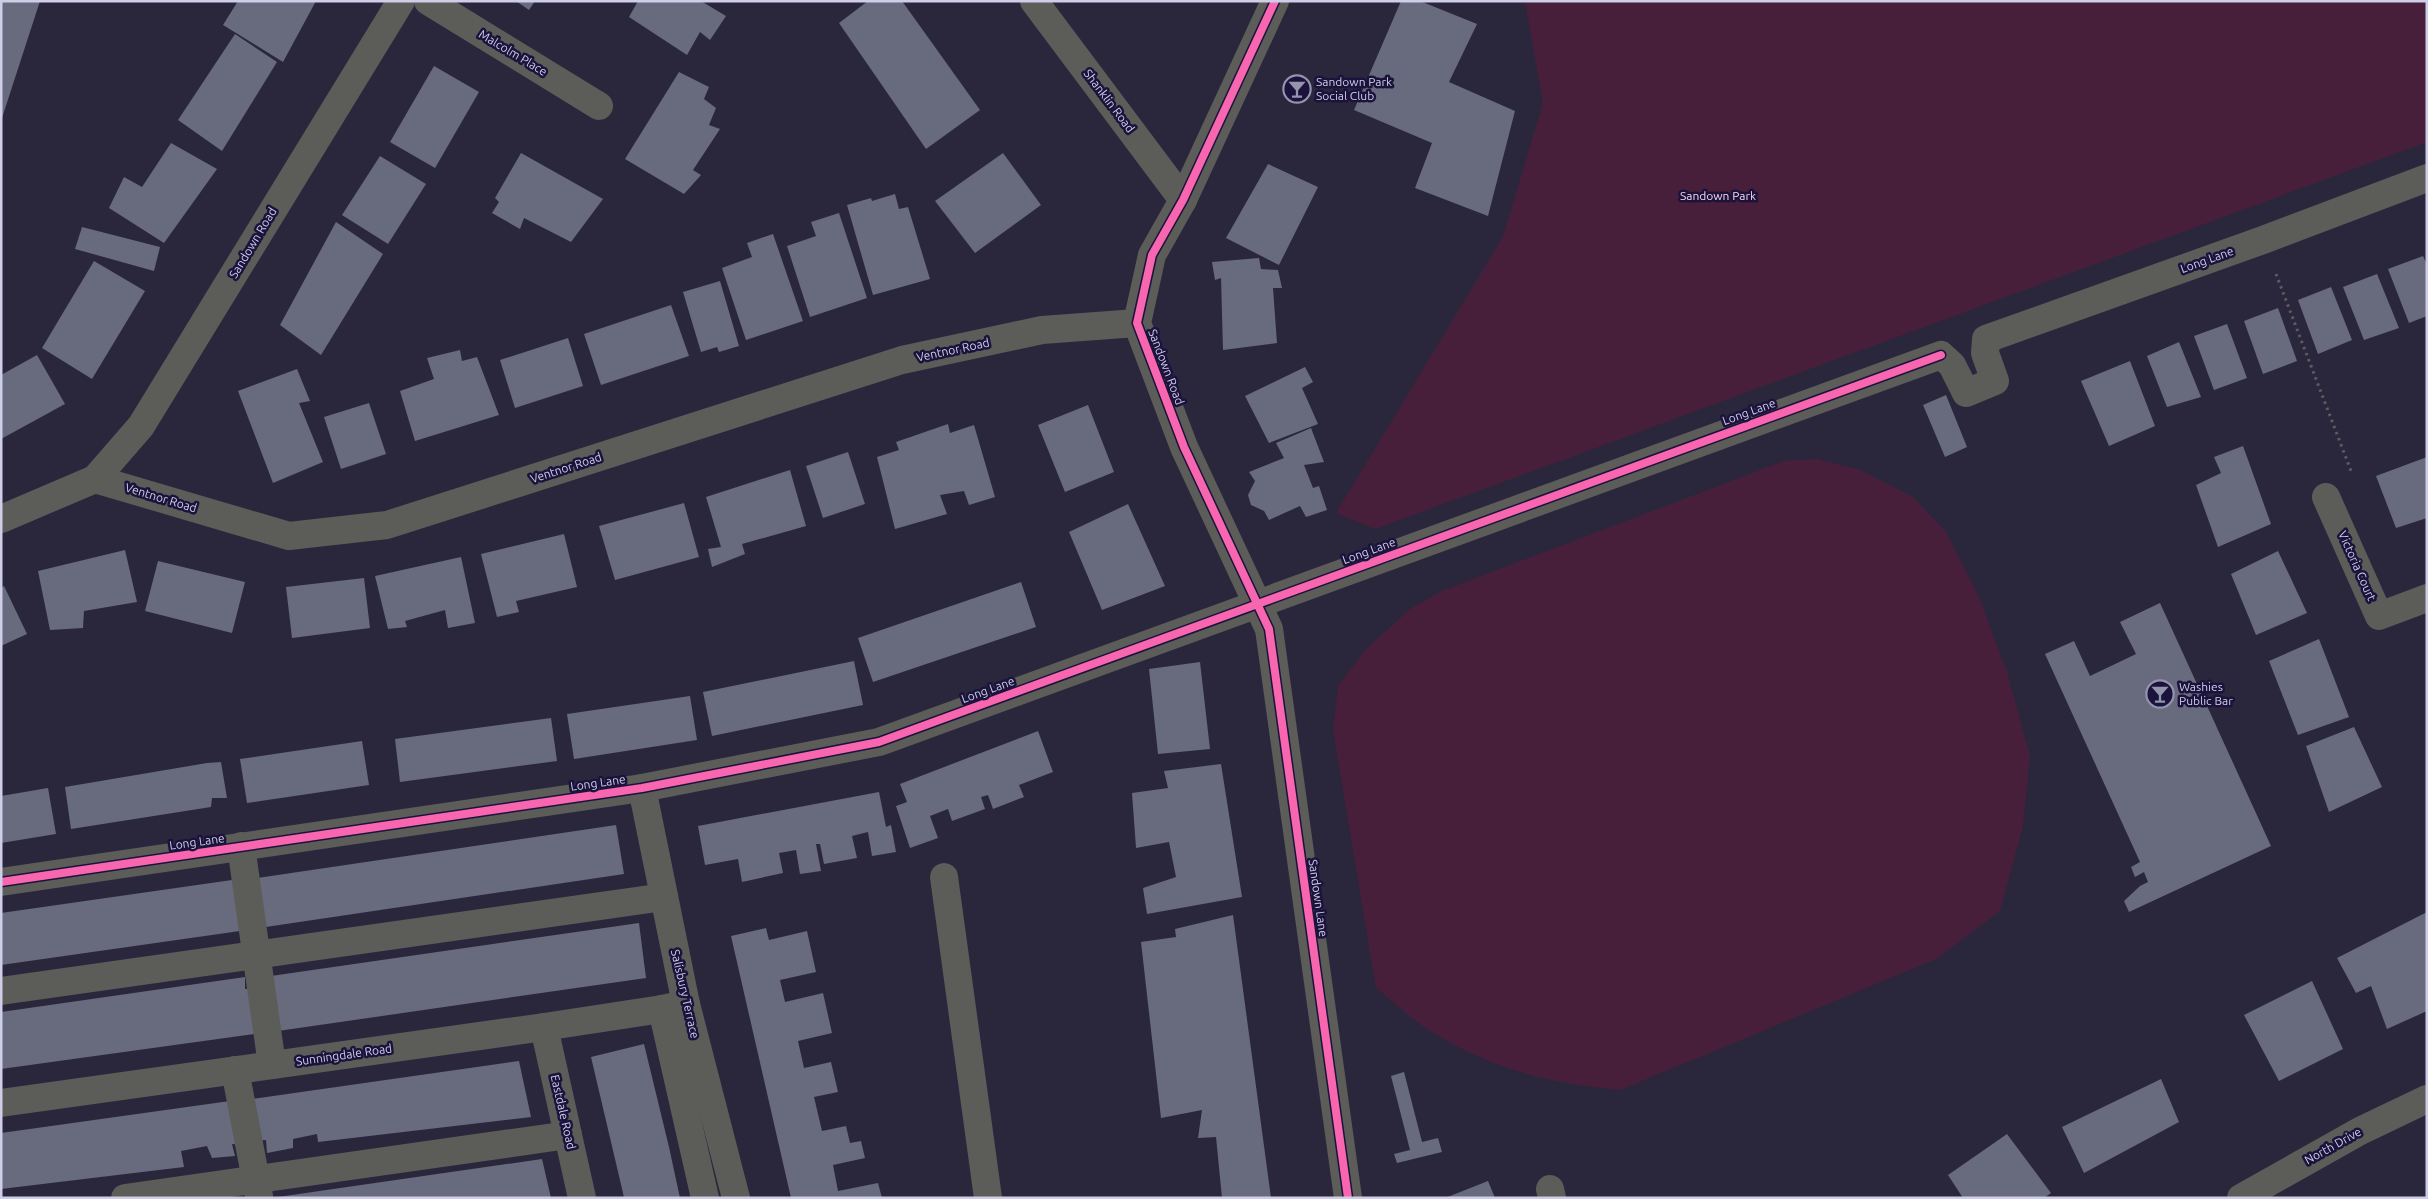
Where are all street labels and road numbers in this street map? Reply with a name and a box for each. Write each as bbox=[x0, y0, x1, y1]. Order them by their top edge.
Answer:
street label: Malcolm Place bbox=[477, 27, 550, 78]
street label: Shanklin Road bbox=[1081, 67, 1137, 135]
street label: Sandown Road bbox=[226, 205, 279, 280]
street label: Long Lane bbox=[2179, 244, 2235, 275]
street label: Sandown Road bbox=[1146, 327, 1187, 406]
street label: Ventnor Road bbox=[915, 335, 991, 364]
street label: Long Lane bbox=[1721, 396, 1777, 427]
street label: Ventnor Road bbox=[529, 450, 603, 485]
street label: Ventnor Road bbox=[124, 480, 199, 515]
street label: Victoria Court bbox=[2336, 529, 2379, 603]
street label: Long Lane bbox=[1341, 535, 1397, 566]
street label: Long Lane bbox=[960, 674, 1016, 705]
street label: Long Lane bbox=[570, 772, 626, 793]
street label: Long Lane bbox=[169, 831, 225, 852]
street label: Sandown Lane bbox=[1307, 858, 1330, 937]
street label: Salisbury Terrace bbox=[669, 948, 702, 1040]
street label: Sunningdale Road bbox=[295, 1041, 393, 1068]
street label: Eastdale Road bbox=[549, 1073, 578, 1150]
street label: North Drive bbox=[2302, 1125, 2363, 1166]

